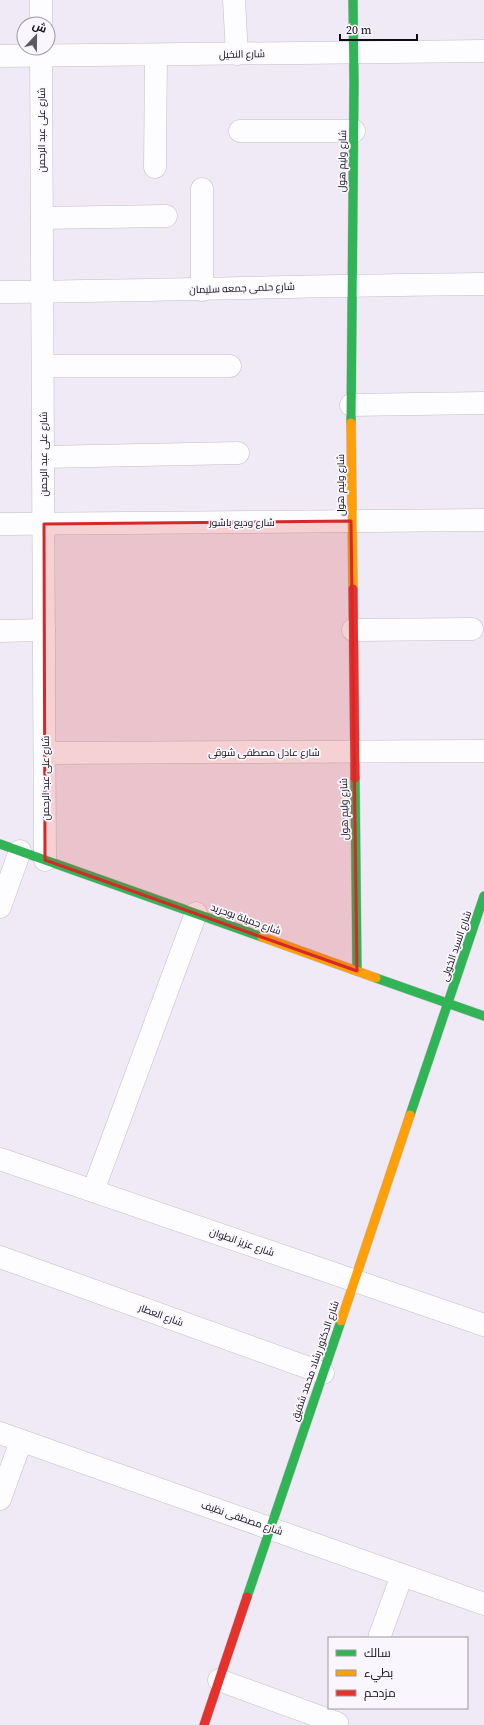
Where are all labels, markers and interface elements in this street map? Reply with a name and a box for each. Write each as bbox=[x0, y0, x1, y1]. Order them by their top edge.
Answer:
north arrow bbox=[16, 16, 56, 56]
scale bar bbox=[340, 16, 417, 42]
text: ش bbox=[30, 18, 49, 37]
text: 20 m bbox=[346, 22, 372, 38]
street label: شارع النخيل bbox=[219, 47, 265, 61]
street label: شارع على عبد الرحمن bbox=[35, 88, 48, 172]
street label: شارع وليم هول bbox=[335, 130, 350, 192]
street label: شارع حلمى جمعه سليمان bbox=[189, 280, 295, 296]
street label: شارع على عبد الرحمن bbox=[37, 412, 50, 496]
street label: شارع وليم هول bbox=[334, 454, 348, 516]
street label: شارع وديع باشور bbox=[208, 516, 275, 529]
street label: شارع على عبد الرحمن bbox=[39, 736, 52, 820]
street label: شارع عادل مصطفى شوقى bbox=[208, 746, 320, 759]
street label: شارع وليم هول bbox=[337, 778, 352, 840]
street label: شارع جميلة بوحريد bbox=[209, 900, 283, 938]
street label: شارع السيد الخولى bbox=[438, 909, 474, 983]
street label: شارع عزيز انطوان bbox=[208, 1225, 276, 1259]
street label: شارع الدكتور رشاد محمد شفيق bbox=[288, 1299, 342, 1423]
street label: شارع العطار bbox=[136, 1301, 185, 1329]
street label: شارع مصطفى نظيف bbox=[200, 1498, 284, 1538]
legend bbox=[328, 1637, 468, 1709]
text: سالك bbox=[364, 1645, 391, 1661]
text: بطيء bbox=[364, 1665, 393, 1683]
text: مزدحم bbox=[364, 1685, 396, 1701]

